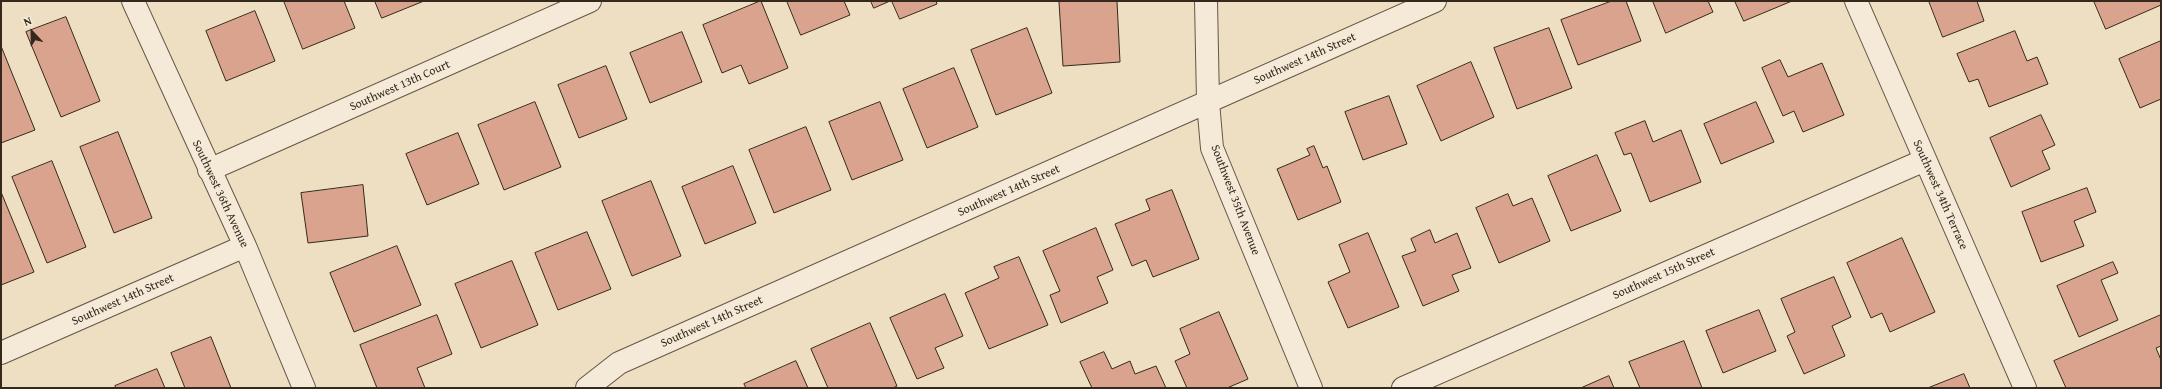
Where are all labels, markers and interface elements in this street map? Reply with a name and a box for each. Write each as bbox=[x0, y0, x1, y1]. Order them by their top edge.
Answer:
north arrow bbox=[12, 12, 52, 52]
text: N bbox=[21, 12, 34, 30]
street label: Southwest 14th Street bbox=[1252, 30, 1358, 88]
street label: Southwest 13th Court bbox=[348, 57, 452, 115]
street label: Southwest 36th Avenue bbox=[189, 138, 251, 250]
street label: Southwest 34th Terrace bbox=[1909, 138, 1971, 252]
street label: Southwest 35th Avenue bbox=[1207, 143, 1263, 257]
street label: Southwest 14th Street bbox=[956, 162, 1062, 220]
street label: Southwest 15th Street bbox=[1611, 245, 1717, 303]
street label: Southwest 14th Street bbox=[70, 271, 176, 329]
street label: Southwest 14th Street bbox=[659, 293, 765, 351]

